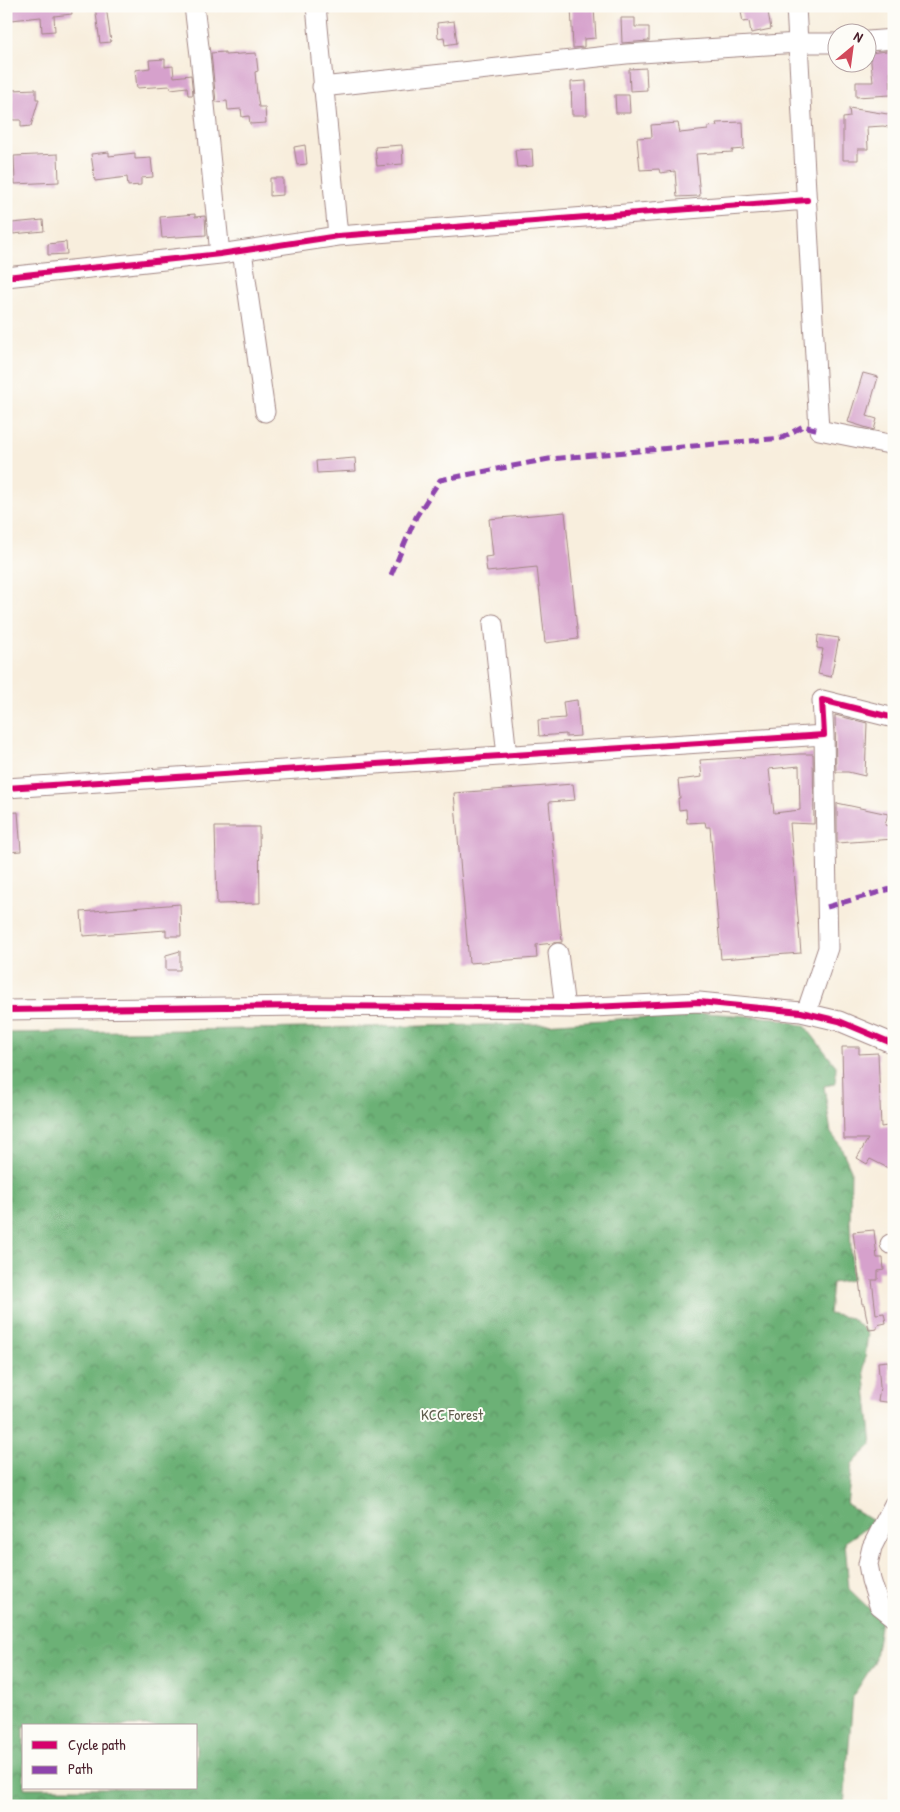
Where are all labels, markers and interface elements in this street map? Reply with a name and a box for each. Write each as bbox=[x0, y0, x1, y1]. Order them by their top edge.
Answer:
north arrow bbox=[828, 22, 878, 72]
text: N bbox=[851, 26, 867, 47]
park label: KCC Forest bbox=[421, 1404, 484, 1425]
legend bbox=[22, 1724, 198, 1790]
text: Cycle path bbox=[68, 1734, 126, 1755]
text: Path bbox=[68, 1758, 93, 1779]

